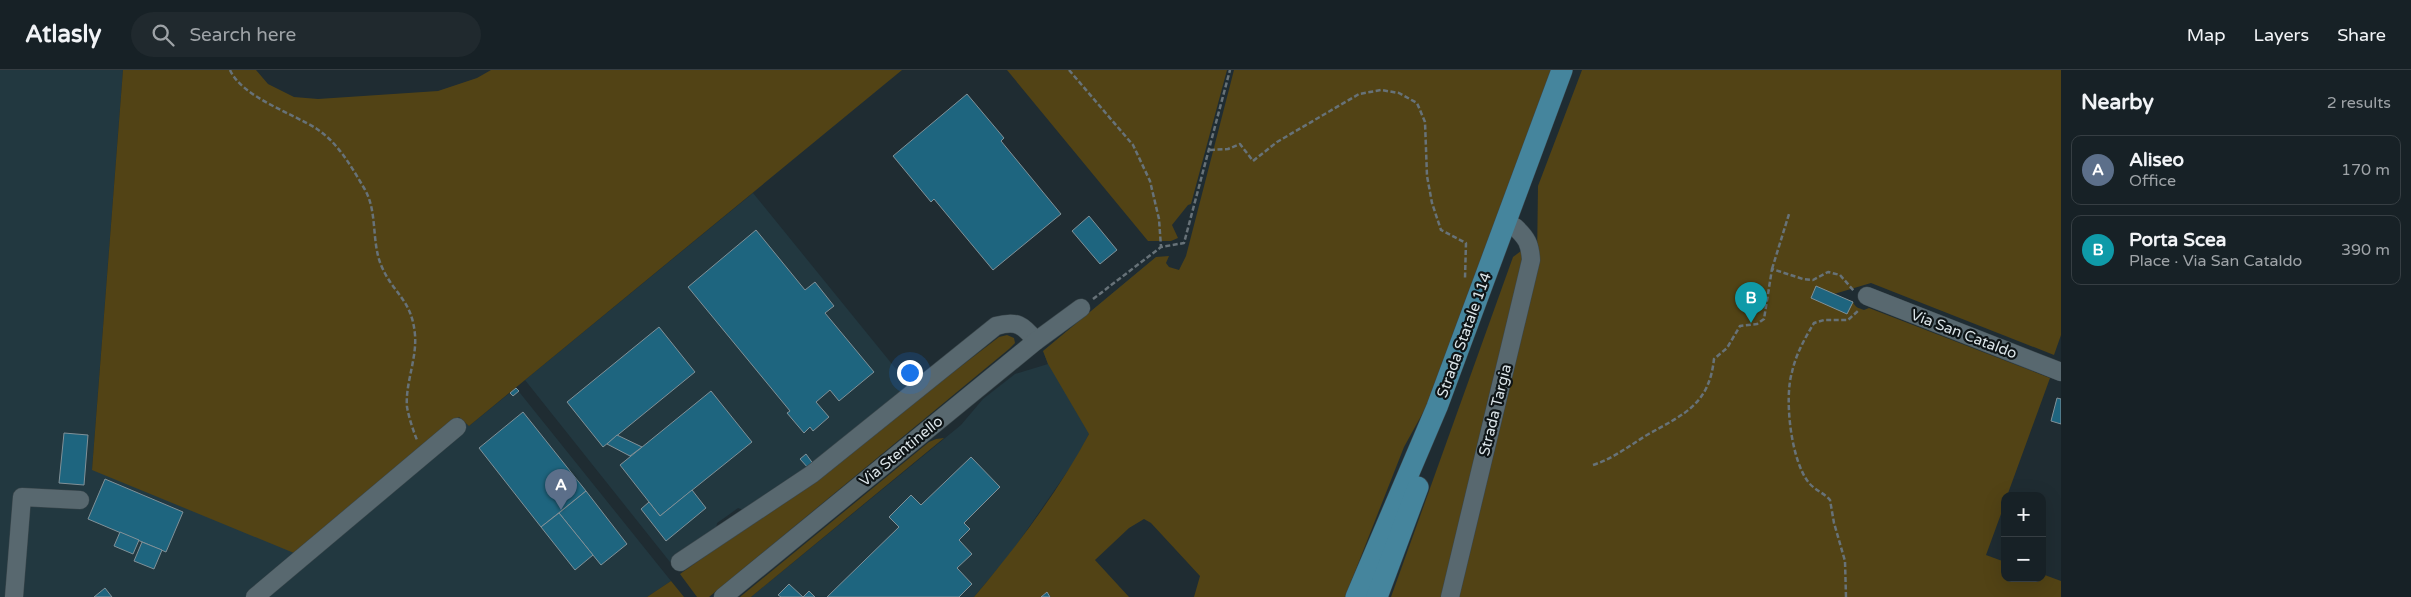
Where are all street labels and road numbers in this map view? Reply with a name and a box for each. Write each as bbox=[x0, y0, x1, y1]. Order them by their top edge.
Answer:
street label: Strada Statale 114 bbox=[1433, 270, 1495, 400]
street label: Via San Cataldo bbox=[1908, 305, 2020, 363]
street label: Strada Targia bbox=[1475, 362, 1515, 458]
street label: Via Stentinello bbox=[856, 412, 946, 490]

